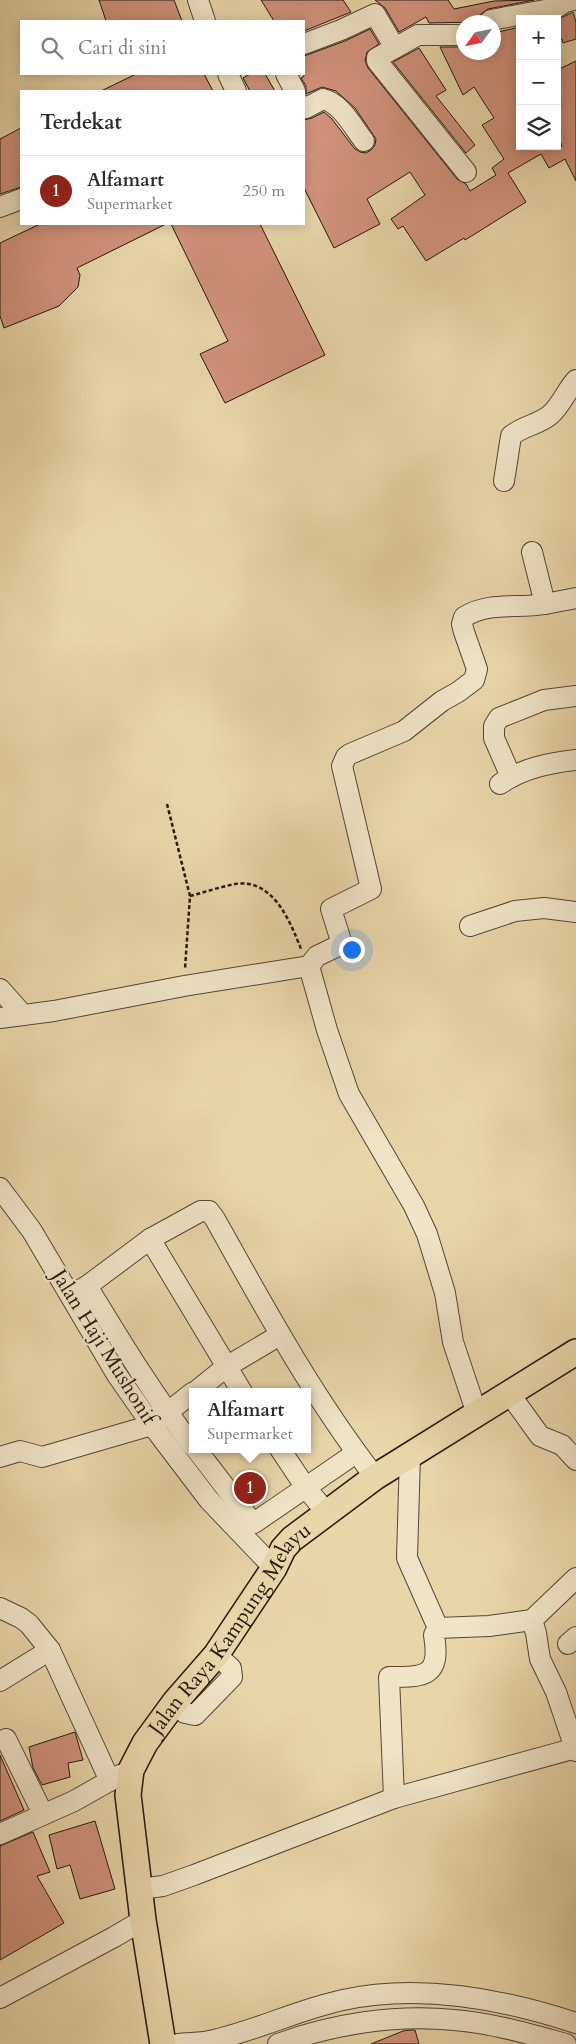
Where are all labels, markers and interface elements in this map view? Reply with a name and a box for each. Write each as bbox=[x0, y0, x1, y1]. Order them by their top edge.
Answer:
north arrow bbox=[456, 15, 501, 60]
map controls bbox=[516, 15, 561, 150]
button: + bbox=[516, 15, 561, 60]
search box bbox=[20, 20, 305, 75]
icon: search bbox=[38, 34, 66, 62]
text: Cari di sini bbox=[78, 35, 167, 61]
button: − bbox=[516, 60, 561, 105]
button: layers bbox=[516, 105, 561, 150]
text: Terdekat bbox=[40, 108, 122, 137]
text: Alfamart bbox=[87, 167, 164, 193]
text: 1 bbox=[52, 180, 60, 202]
text: 250 m bbox=[243, 180, 285, 202]
text: Supermarket bbox=[87, 193, 173, 215]
your location bbox=[339, 937, 365, 963]
street label: Jalan Haji Mushonif bbox=[43, 1261, 165, 1433]
popup bbox=[189, 1388, 311, 1453]
text: Alfamart bbox=[207, 1397, 284, 1423]
text: Supermarket bbox=[207, 1423, 293, 1445]
pin: 1 bbox=[234, 1469, 266, 1507]
street label: Jalan Raya Kampung Melayu bbox=[140, 1515, 317, 1743]

